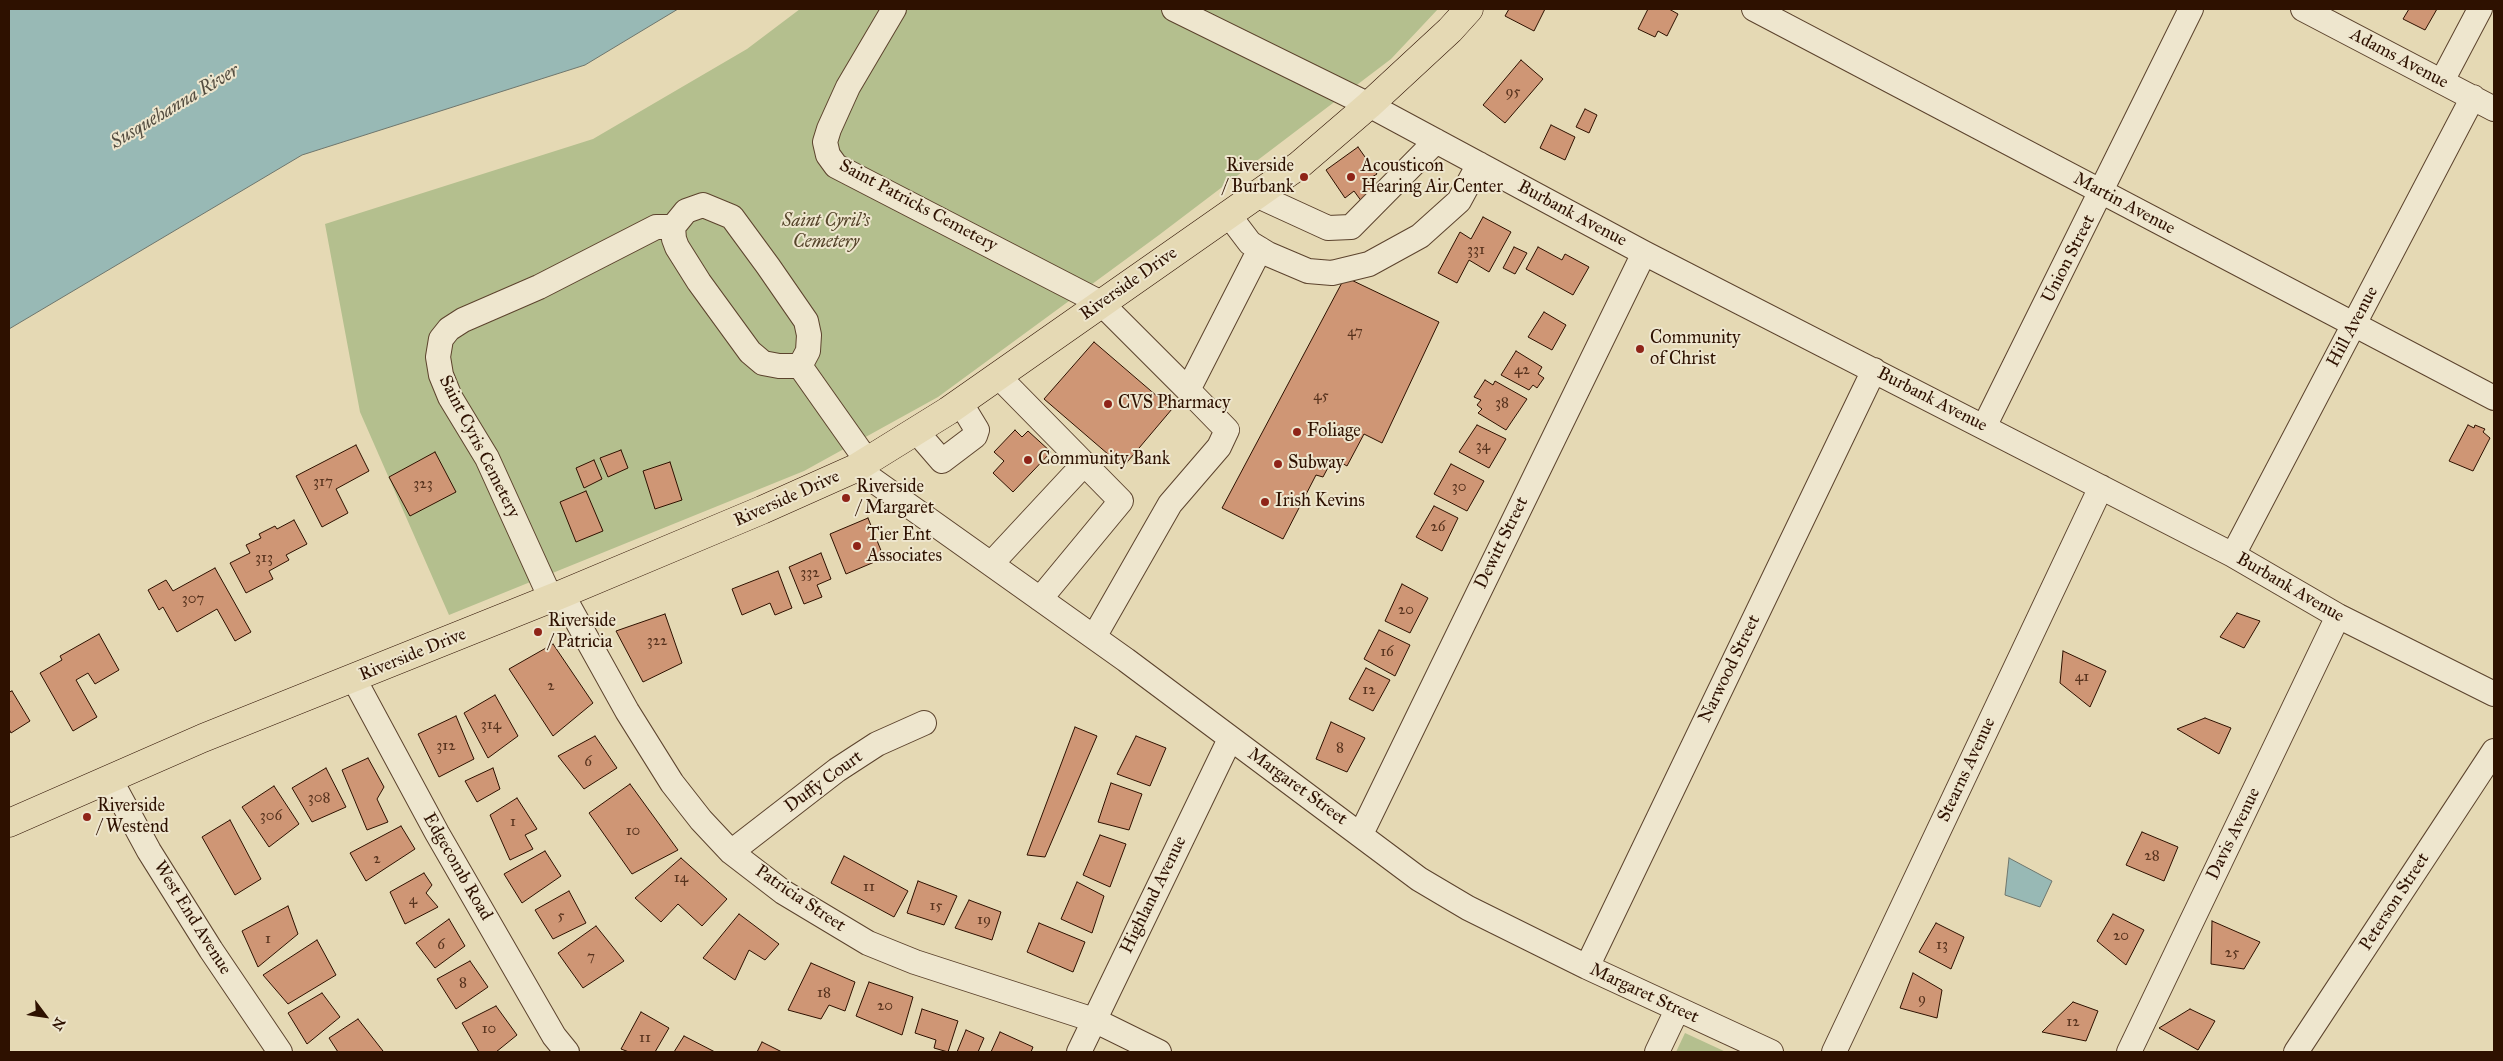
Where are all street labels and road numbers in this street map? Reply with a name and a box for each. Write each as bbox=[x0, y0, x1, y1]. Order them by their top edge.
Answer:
street label: Adams Avenue bbox=[2346, 24, 2452, 94]
street label: Saint Patricks Cemetery bbox=[835, 155, 1001, 257]
street label: Martin Avenue bbox=[2070, 168, 2178, 240]
street label: Burbank Avenue bbox=[1514, 176, 1630, 252]
street label: Union Street bbox=[2038, 211, 2100, 307]
street label: Riverside Drive bbox=[1076, 243, 1182, 325]
street label: Hill Avenue bbox=[2323, 283, 2383, 371]
street label: Burbank Avenue bbox=[1873, 363, 1991, 437]
street label: Saint Cyris Cemetery bbox=[434, 372, 524, 522]
street label: Riverside Drive bbox=[731, 466, 843, 532]
street label: Dewitt Street bbox=[1470, 493, 1534, 593]
street label: Burbank Avenue bbox=[2232, 548, 2348, 628]
street label: Narwood Street bbox=[1695, 612, 1765, 726]
street label: Riverside Drive bbox=[356, 624, 470, 686]
street label: Stearns Avenue bbox=[1933, 714, 2001, 826]
street label: Margaret Street bbox=[1243, 744, 1351, 830]
street label: Duffy Court bbox=[781, 747, 867, 817]
street label: Davis Avenue bbox=[2202, 784, 2266, 884]
street label: Edgecomb Road bbox=[418, 809, 496, 925]
street label: Highland Avenue bbox=[1116, 833, 1192, 957]
street label: Peterson Street bbox=[2355, 849, 2435, 955]
street label: West End Avenue bbox=[148, 857, 236, 979]
street label: Patricia Street bbox=[751, 861, 849, 937]
street label: Margaret Street bbox=[1586, 959, 1702, 1029]

